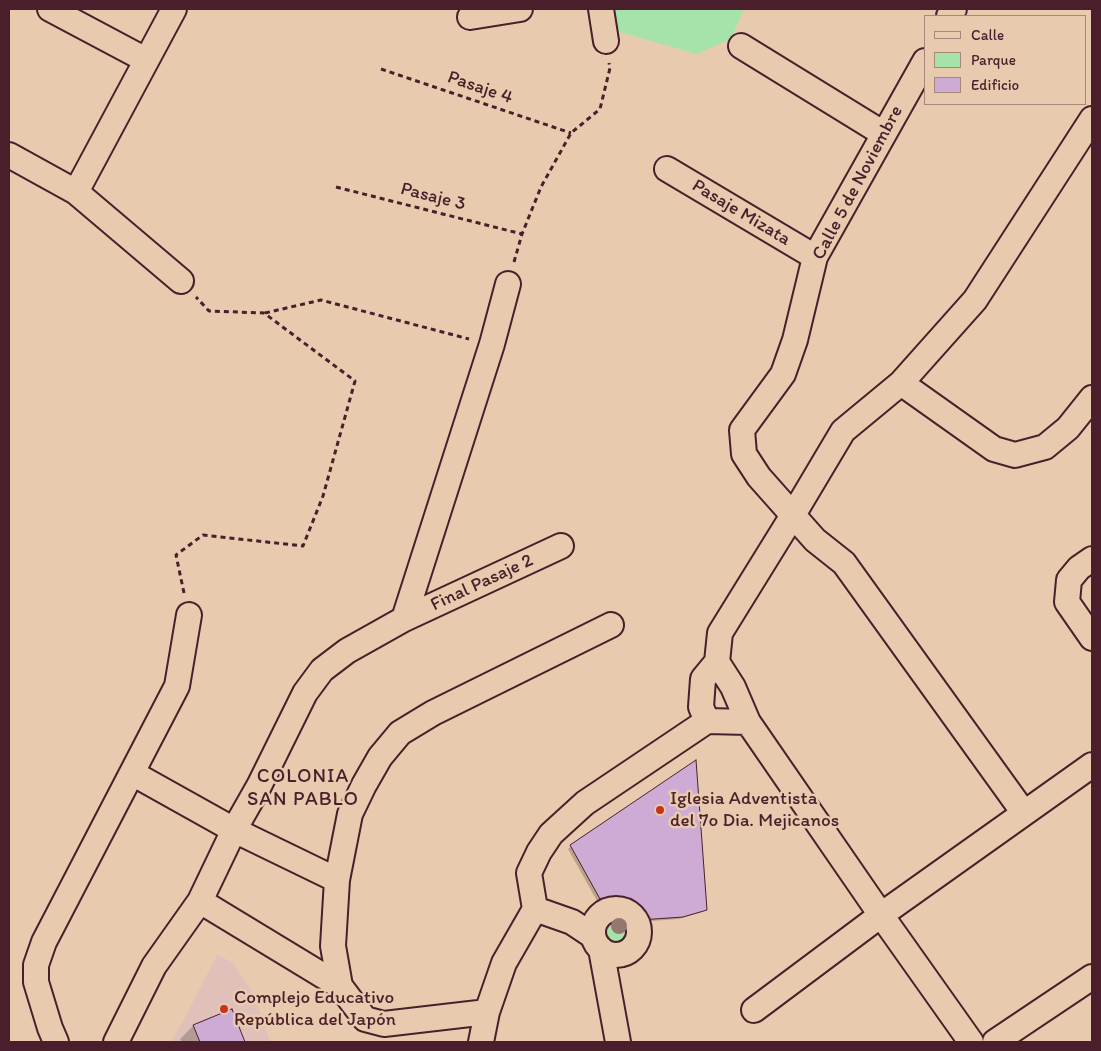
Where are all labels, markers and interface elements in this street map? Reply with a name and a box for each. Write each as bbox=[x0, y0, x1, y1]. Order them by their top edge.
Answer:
legend bbox=[924, 15, 1086, 105]
text: Calle bbox=[971, 26, 1004, 44]
text: Parque bbox=[971, 51, 1016, 69]
street label: Pasaje 4 bbox=[444, 66, 516, 110]
text: Edificio bbox=[971, 76, 1019, 94]
street label: Calle 5 de Noviembre bbox=[808, 102, 908, 264]
street label: Pasaje Mizata bbox=[688, 175, 794, 251]
street label: Pasaje 3 bbox=[398, 178, 468, 216]
street label: Final Pasaje 2 bbox=[427, 549, 537, 617]
district label: COLONIA SAN PABLO bbox=[246, 765, 360, 812]
place label: Iglesia Adventista del 7o Dia. Mejicanos bbox=[670, 788, 839, 832]
marker: Iglesia Adventista del 7o Dia. Mejicanos bbox=[654, 804, 666, 816]
place label: Complejo Educativo República del Japón bbox=[234, 987, 396, 1031]
marker: Complejo Educativo República del Japón bbox=[218, 1003, 230, 1015]

